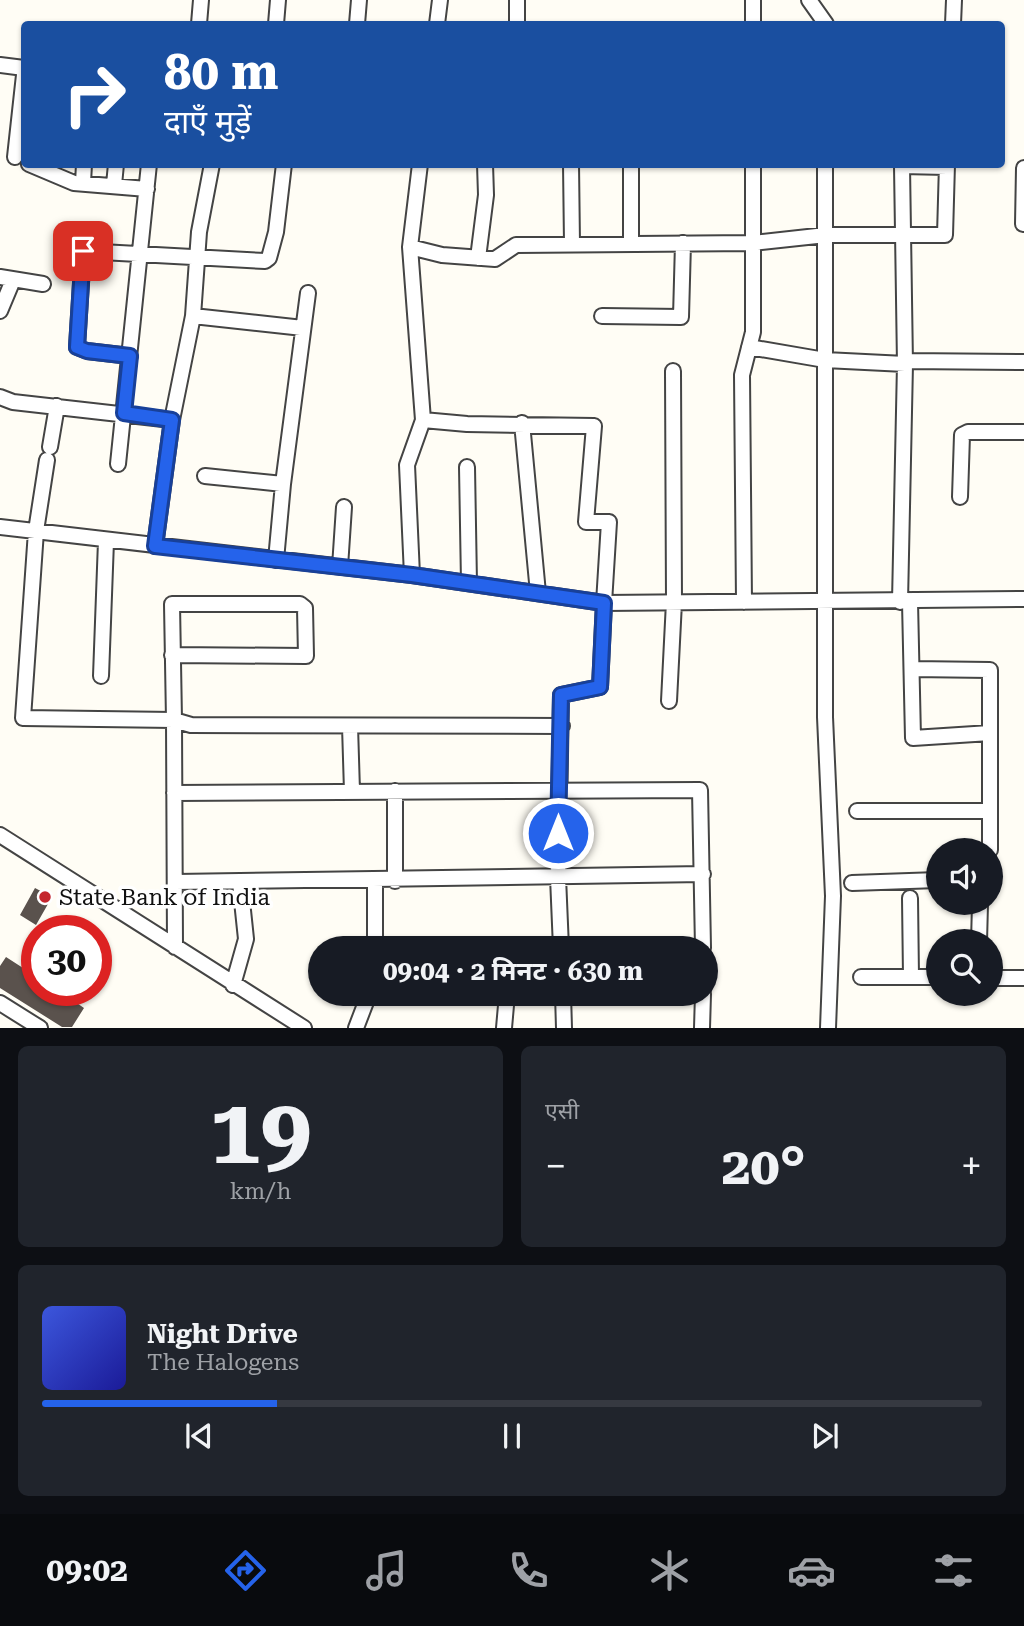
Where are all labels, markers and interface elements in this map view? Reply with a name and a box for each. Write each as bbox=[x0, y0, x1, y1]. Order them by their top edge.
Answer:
text: 80 m bbox=[164, 44, 279, 101]
icon: right bbox=[49, 49, 140, 140]
text: दाएँ मुड़ें bbox=[164, 103, 251, 141]
pin bbox=[53, 221, 113, 281]
icon: arrive bbox=[64, 232, 102, 270]
position arrow bbox=[521, 796, 595, 870]
map controls bbox=[926, 838, 1003, 1006]
button: sound bbox=[926, 838, 1003, 915]
place label: State Bank of India bbox=[59, 884, 270, 911]
marker: State Bank of India bbox=[37, 889, 53, 905]
speed limit sign: 30 bbox=[21, 915, 112, 1006]
button: search bbox=[926, 929, 1003, 1006]
text: 09:04 · 2 मिनट · 630 m bbox=[383, 956, 643, 986]
text: 19 bbox=[210, 1079, 311, 1185]
text: एसी bbox=[545, 1098, 579, 1125]
text: 20° bbox=[721, 1136, 806, 1197]
text: − bbox=[545, 1144, 566, 1188]
text: + bbox=[961, 1144, 982, 1188]
text: km/h bbox=[230, 1178, 291, 1205]
text: Night Drive bbox=[147, 1319, 298, 1349]
text: The Halogens bbox=[147, 1349, 299, 1376]
icon: previous bbox=[180, 1417, 218, 1455]
icon: pause bbox=[493, 1417, 531, 1455]
icon: next bbox=[806, 1417, 844, 1455]
icon: directions bbox=[221, 1546, 270, 1595]
icon: music bbox=[362, 1546, 411, 1595]
icon: phone bbox=[504, 1546, 553, 1595]
icon: climate bbox=[645, 1546, 694, 1595]
icon: car bbox=[787, 1546, 836, 1595]
icon: filters bbox=[929, 1546, 978, 1595]
text: 09:02 bbox=[46, 1551, 128, 1589]

